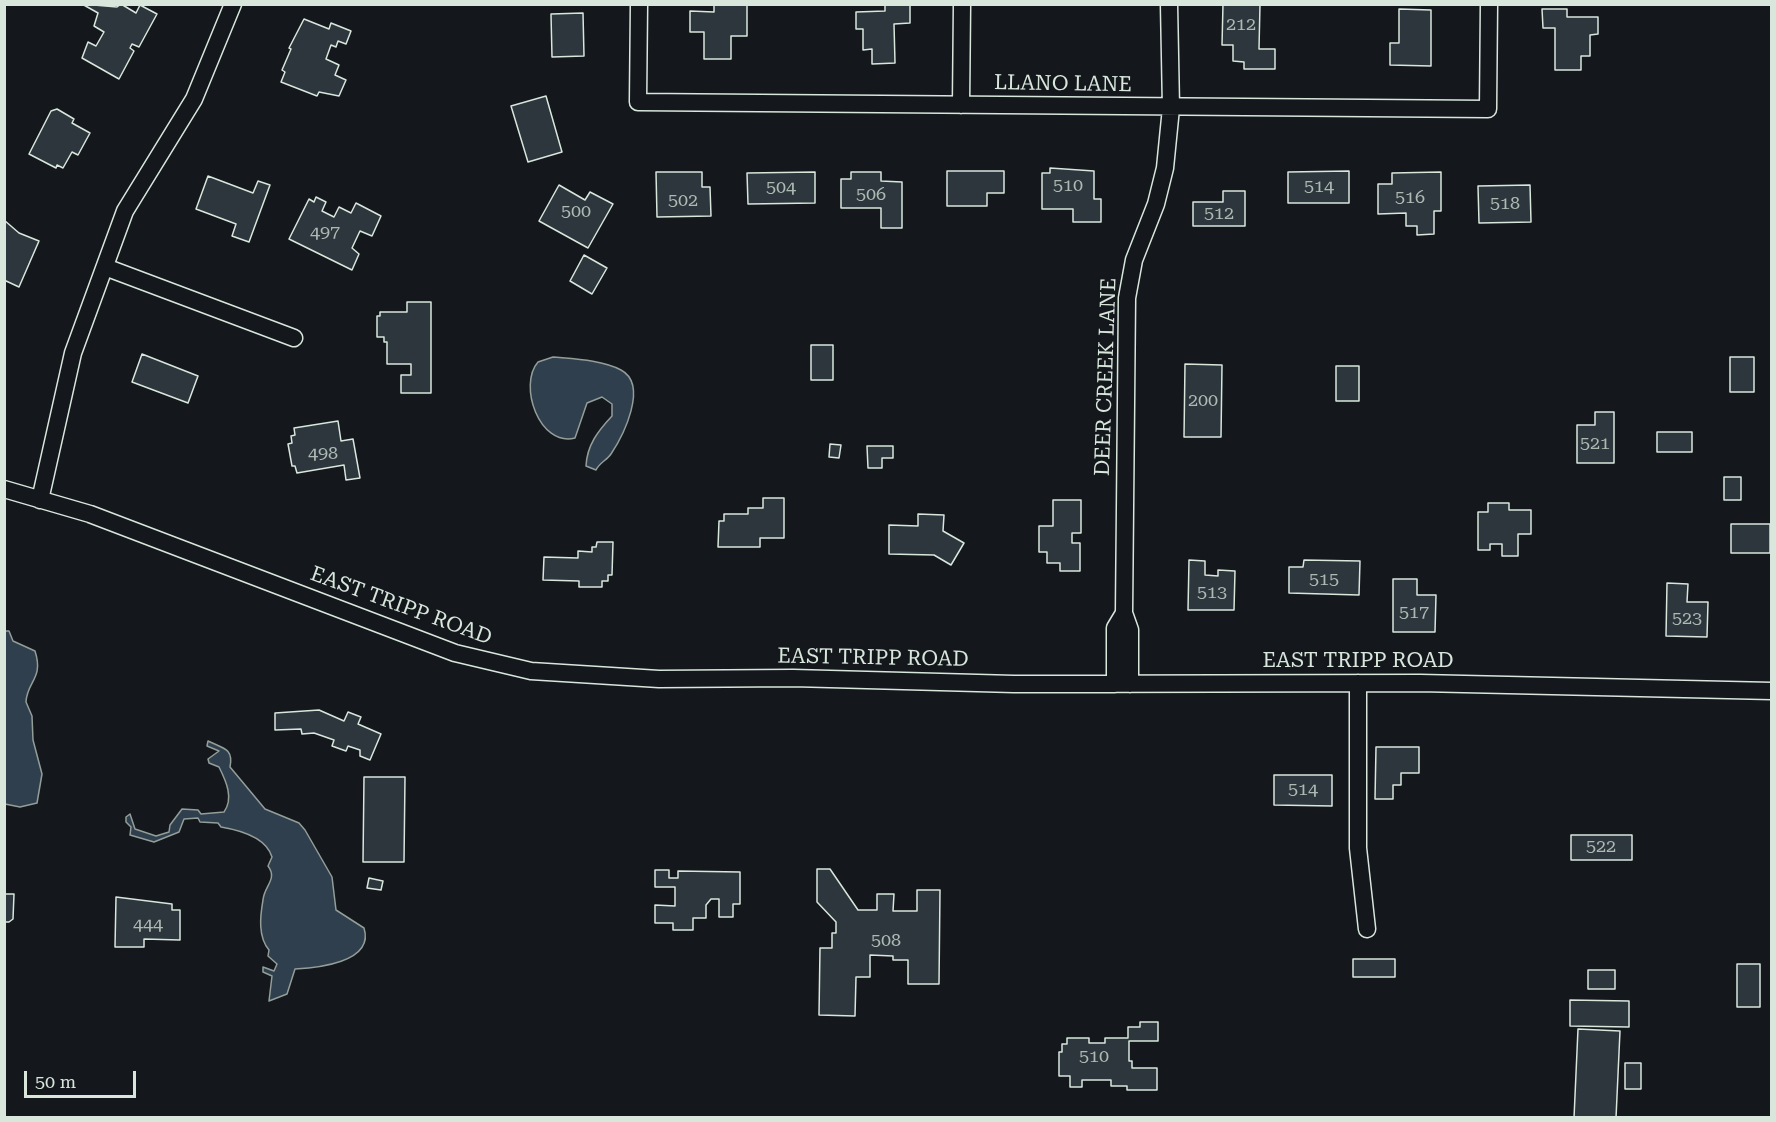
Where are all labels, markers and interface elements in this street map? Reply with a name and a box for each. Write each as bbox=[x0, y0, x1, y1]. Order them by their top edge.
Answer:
house number: 212 bbox=[1226, 14, 1256, 36]
street label: LLANO LANE bbox=[994, 70, 1132, 98]
house number: 510 bbox=[1053, 175, 1083, 197]
house number: 514 bbox=[1304, 176, 1334, 198]
house number: 504 bbox=[766, 177, 796, 199]
house number: 506 bbox=[856, 184, 886, 206]
house number: 516 bbox=[1395, 187, 1425, 209]
house number: 502 bbox=[668, 190, 698, 212]
house number: 518 bbox=[1490, 193, 1520, 215]
house number: 500 bbox=[561, 201, 591, 223]
house number: 512 bbox=[1204, 203, 1234, 225]
house number: 497 bbox=[310, 222, 340, 244]
street label: DEER CREEK LANE bbox=[1090, 277, 1122, 477]
house number: 200 bbox=[1188, 390, 1218, 412]
house number: 521 bbox=[1580, 433, 1610, 455]
house number: 498 bbox=[308, 443, 338, 465]
street label: EAST TRIPP ROAD bbox=[307, 561, 495, 651]
house number: 515 bbox=[1309, 569, 1339, 591]
house number: 513 bbox=[1197, 582, 1227, 604]
house number: 517 bbox=[1399, 602, 1429, 624]
house number: 523 bbox=[1672, 608, 1702, 630]
street label: EAST TRIPP ROAD bbox=[777, 644, 969, 672]
street label: EAST TRIPP ROAD bbox=[1262, 648, 1454, 674]
house number: 514 bbox=[1288, 779, 1318, 801]
house number: 522 bbox=[1586, 836, 1616, 858]
house number: 444 bbox=[133, 914, 163, 936]
house number: 508 bbox=[871, 930, 901, 952]
house number: 510 bbox=[1079, 1046, 1109, 1068]
scale bar bbox=[27, 1059, 140, 1097]
text: 50 m bbox=[35, 1071, 76, 1092]

